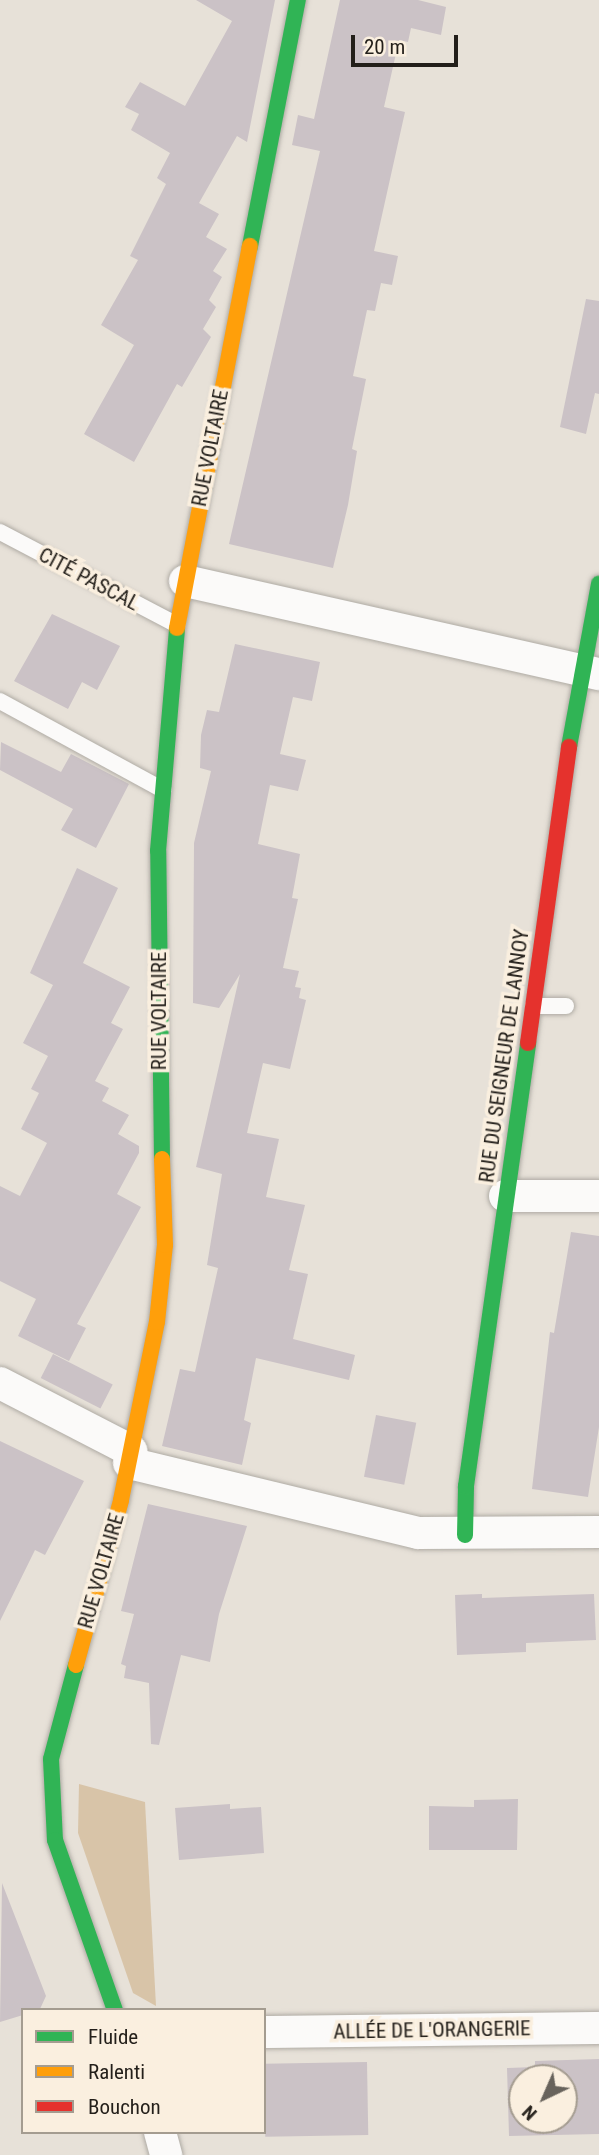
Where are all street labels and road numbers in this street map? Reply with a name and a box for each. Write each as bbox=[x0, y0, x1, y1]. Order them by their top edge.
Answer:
street label: RUE VOLTAIRE bbox=[186, 387, 234, 509]
street label: CITÉ PASCAL bbox=[34, 542, 144, 616]
street label: RUE DU SEIGNEUR DE LANNOY bbox=[474, 928, 534, 1184]
street label: RUE VOLTAIRE bbox=[146, 952, 172, 1070]
street label: RUE VOLTAIRE bbox=[73, 1510, 129, 1632]
street label: ALLÉE DE L'ORANGERIE bbox=[333, 2016, 531, 2044]

